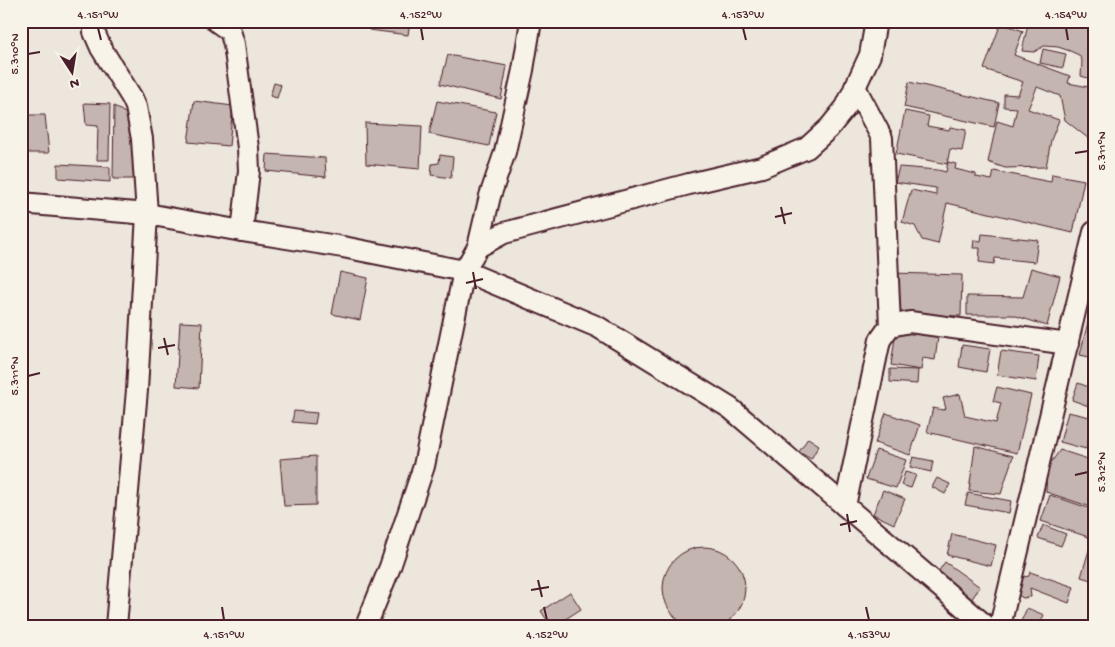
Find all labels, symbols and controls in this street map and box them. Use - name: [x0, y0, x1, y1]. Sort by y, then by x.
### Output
- text: 4.151°W: [77, 9, 119, 23]
- text: 4.152°W: [400, 9, 442, 23]
- text: 4.153°W: [722, 9, 764, 23]
- text: 4.154°W: [1045, 9, 1087, 23]
- text: 5.310°N: [9, 33, 23, 75]
- north arrow: [48, 48, 98, 98]
- text: N: [68, 73, 80, 92]
- text: 5.311°N: [1096, 131, 1110, 171]
- text: 5.311°N: [9, 356, 23, 396]
- text: 5.312°N: [1096, 452, 1110, 492]
- text: 4.151°W: [203, 629, 245, 643]
- text: 4.152°W: [526, 629, 568, 643]
- text: 4.153°W: [848, 629, 890, 643]

